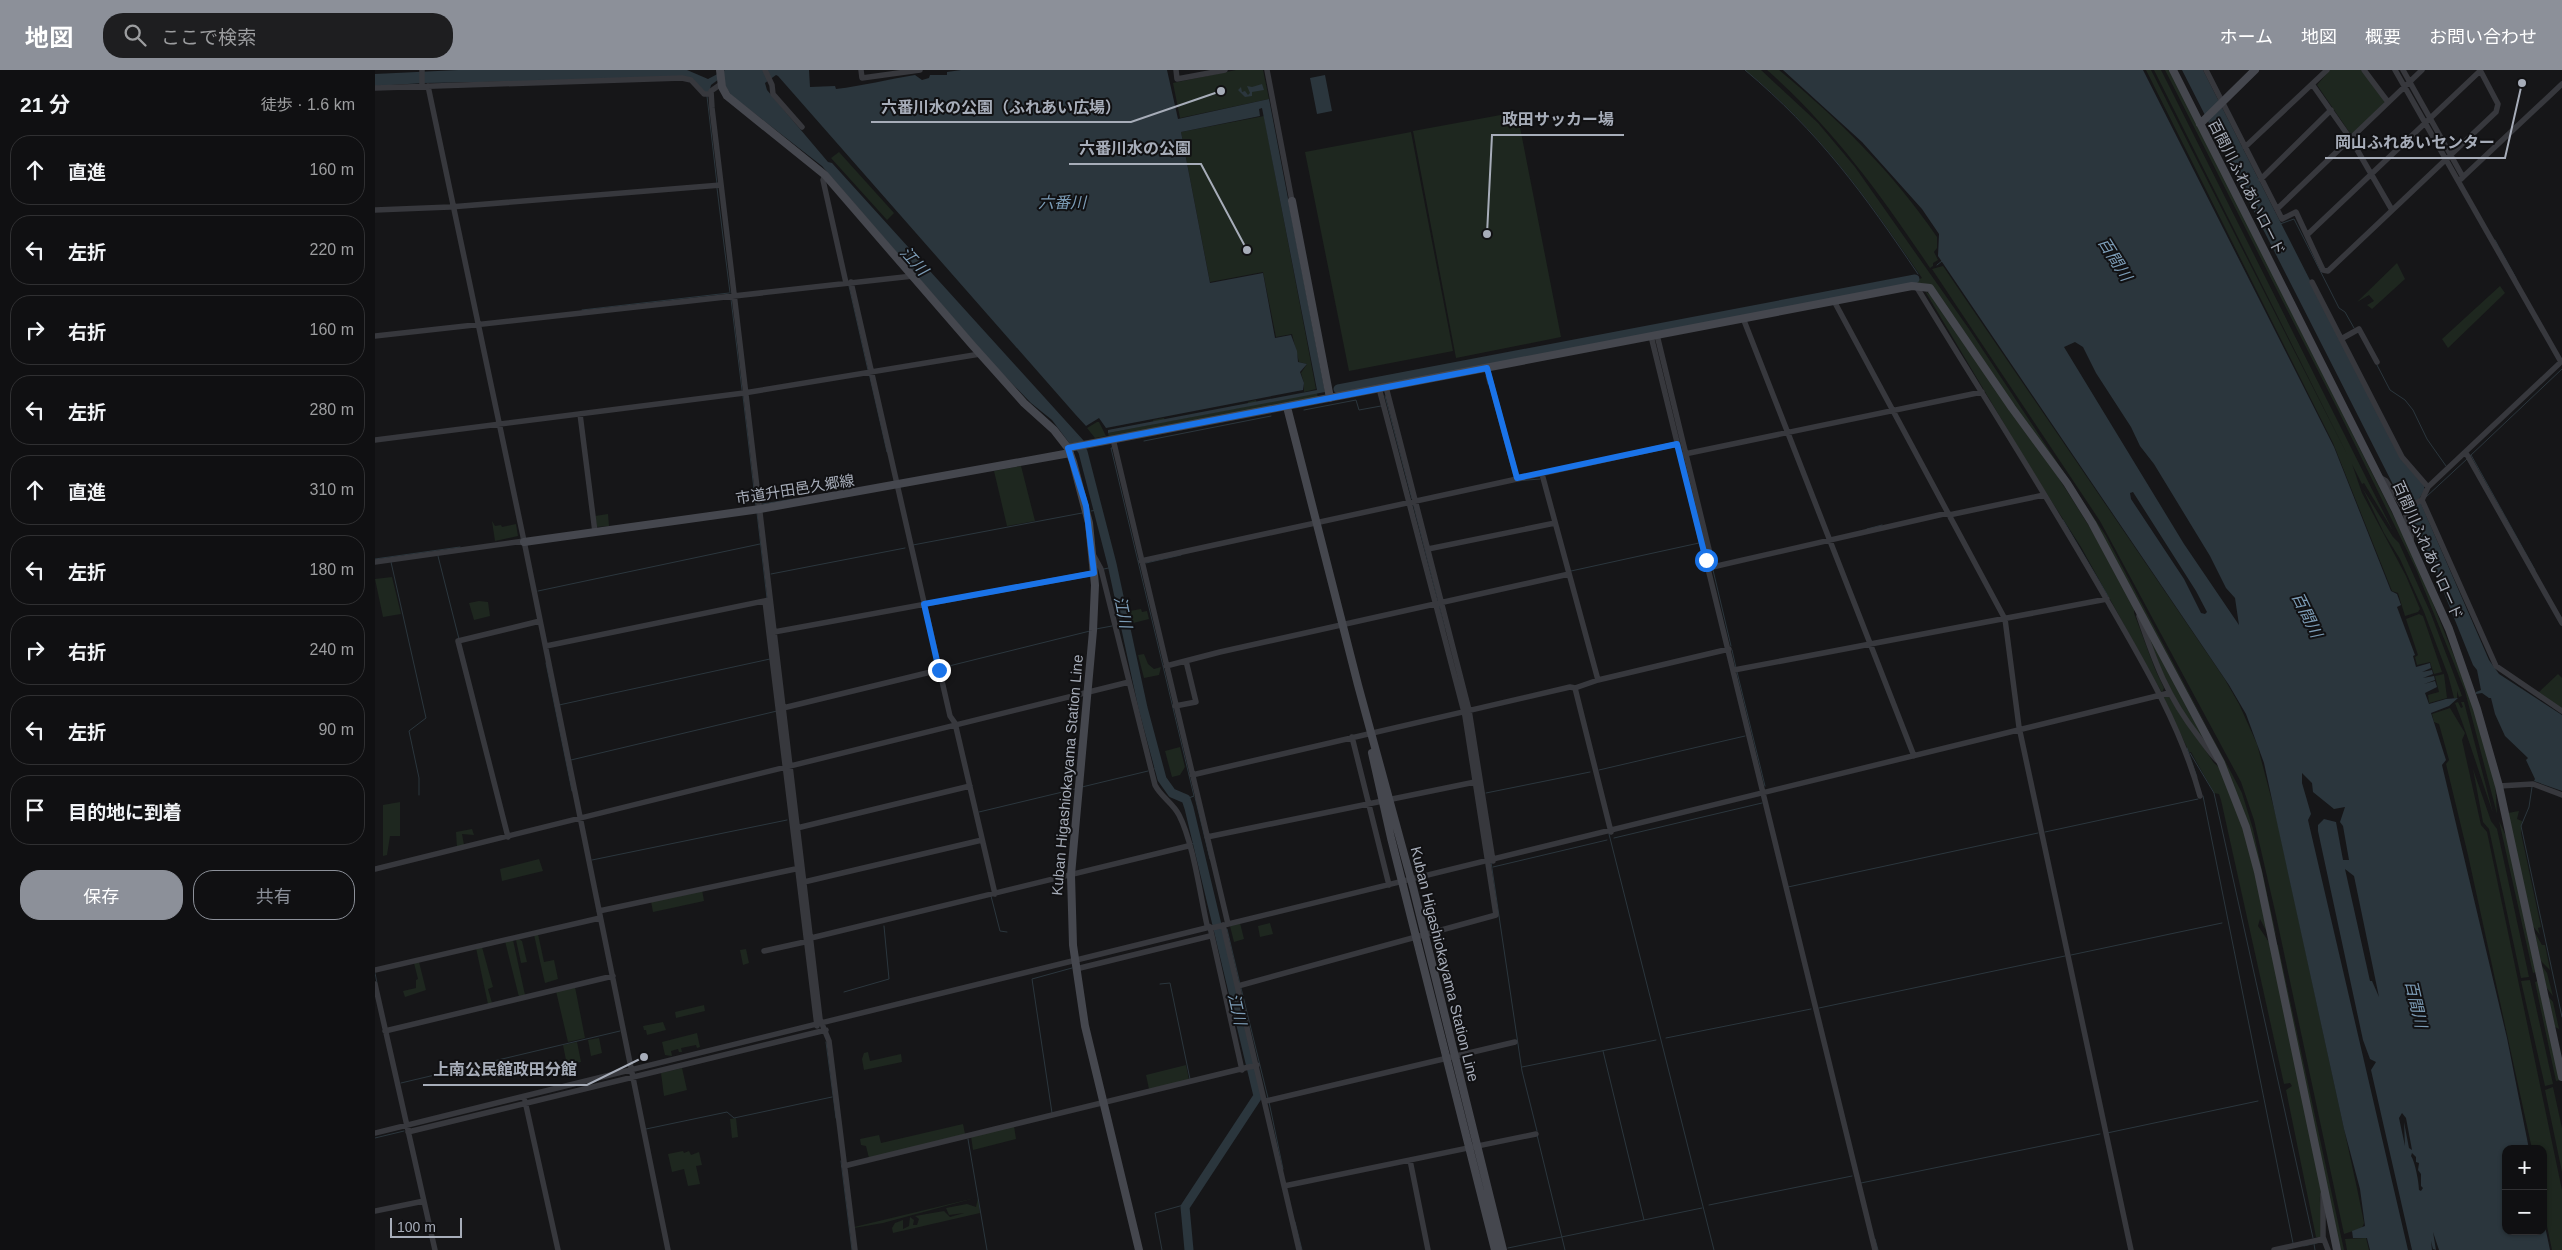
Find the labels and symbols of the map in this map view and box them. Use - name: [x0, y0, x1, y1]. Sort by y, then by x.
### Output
- callout: 六番川水の公園（ふれあい広場）: [871, 91, 1131, 122]
- text: 六番川水の公園（ふれあい広場）: [881, 99, 1121, 116]
- callout: 政田サッカー場: [1492, 104, 1624, 135]
- text: 政田サッカー場: [1502, 111, 1614, 128]
- street label: 百間川ふれあいロード: [2205, 116, 2289, 258]
- callout: 岡山ふれあいセンター: [2325, 127, 2505, 158]
- callout: 六番川水の公園: [1069, 133, 1201, 164]
- text: 岡山ふれあいセンター: [2335, 134, 2495, 151]
- text: 六番川水の公園: [1079, 140, 1191, 157]
- water label: 六番川: [1038, 194, 1088, 211]
- water label: 百間川: [2095, 234, 2136, 286]
- water label: 江川: [897, 243, 932, 280]
- street label: 市道升田邑久郷線: [734, 471, 856, 507]
- street label: 百間川ふれあいロード: [2390, 478, 2466, 622]
- route start: [1695, 549, 1718, 572]
- water label: 百間川: [2289, 590, 2326, 642]
- water label: 江川: [1111, 595, 1135, 631]
- street label: Kuban Higashiokayama Station Line: [1048, 654, 1086, 896]
- route end: [928, 659, 951, 682]
- street label: Kuban Higashiokayama Station Line: [1408, 845, 1482, 1083]
- water label: 百間川: [2402, 979, 2430, 1031]
- water label: 江川: [1225, 991, 1249, 1028]
- callout: 上南公民館政田分館: [423, 1054, 587, 1085]
- text: 上南公民館政田分館: [433, 1061, 577, 1078]
- scale bar: [390, 1215, 463, 1238]

